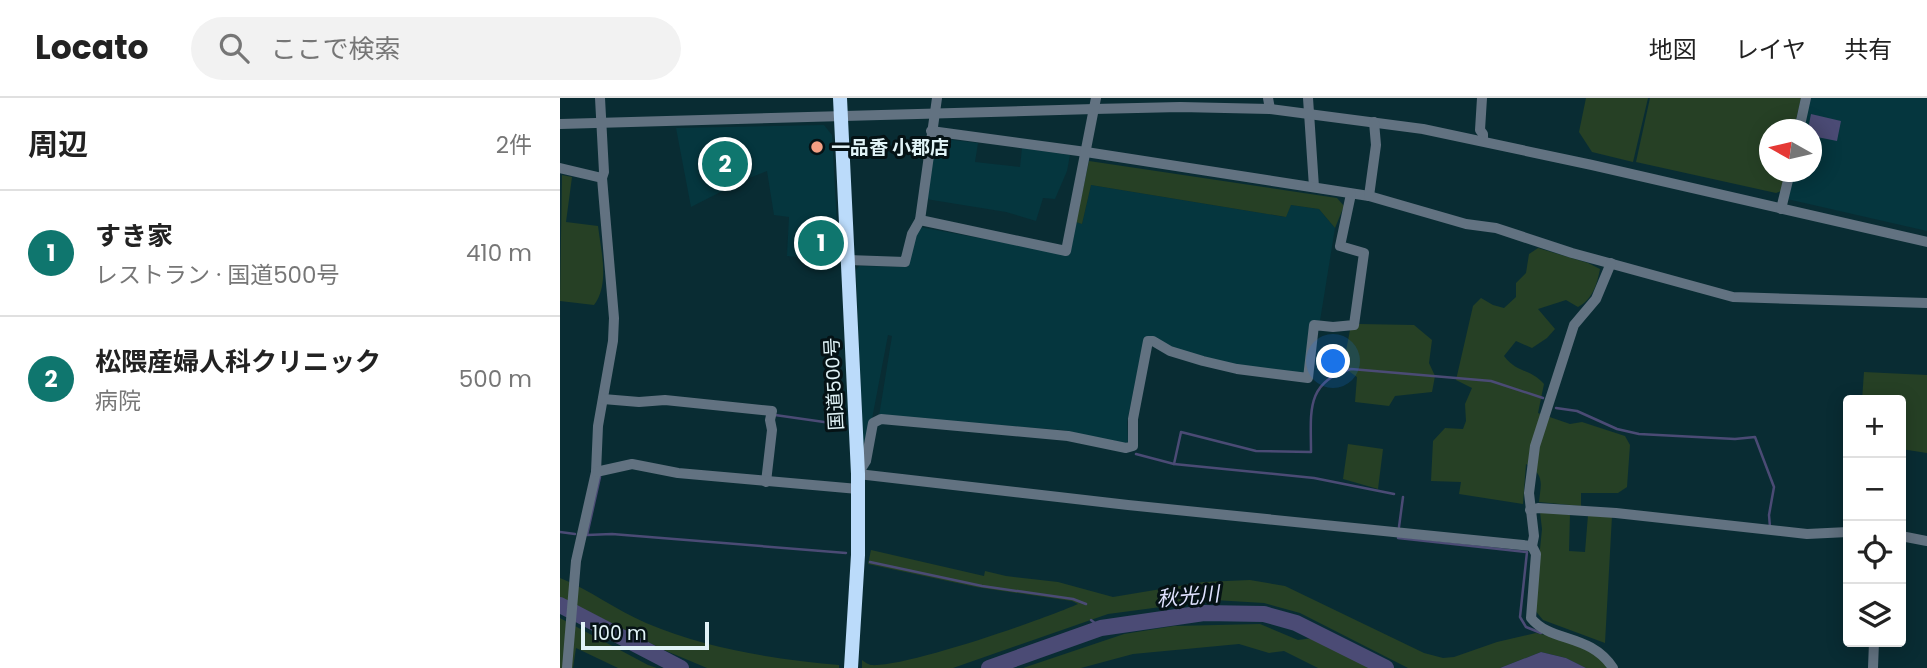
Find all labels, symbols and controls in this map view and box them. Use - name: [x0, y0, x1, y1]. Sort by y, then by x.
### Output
- search box: [191, 17, 681, 80]
- text: Locato: [35, 24, 149, 71]
- icon: search: [215, 29, 253, 67]
- text: ここで検索: [271, 31, 401, 67]
- text: 地図: [1649, 33, 1697, 66]
- text: レイヤ: [1735, 33, 1806, 66]
- text: 共有: [1844, 33, 1892, 66]
- north arrow: [1759, 119, 1822, 182]
- text: 周辺: [28, 123, 88, 166]
- text: 2件: [496, 129, 532, 161]
- place label: 一品香 小郡店: [831, 134, 949, 161]
- pin: 2: [702, 138, 748, 190]
- marker: 一品香 小郡店: [809, 139, 825, 155]
- pin: 1: [798, 217, 844, 269]
- text: すき家: [95, 218, 173, 254]
- text: 1: [47, 237, 55, 269]
- text: 410 m: [466, 237, 532, 269]
- text: レストラン · 国道500号: [95, 259, 340, 291]
- street label: 国道500号: [818, 337, 850, 431]
- text: 松隈産婦人科クリニック: [95, 344, 381, 380]
- your location: [1316, 344, 1350, 378]
- text: 2: [44, 363, 58, 395]
- text: 500 m: [459, 363, 532, 395]
- text: 病院: [95, 385, 141, 417]
- map controls: [1843, 395, 1906, 647]
- button: +: [1843, 395, 1906, 458]
- button: −: [1843, 458, 1906, 521]
- button: locate: [1843, 521, 1906, 584]
- water label: 秋光川: [1155, 579, 1223, 613]
- button: layers: [1843, 584, 1906, 647]
- scale bar: [581, 619, 709, 651]
- text: 100 m: [592, 620, 647, 647]

